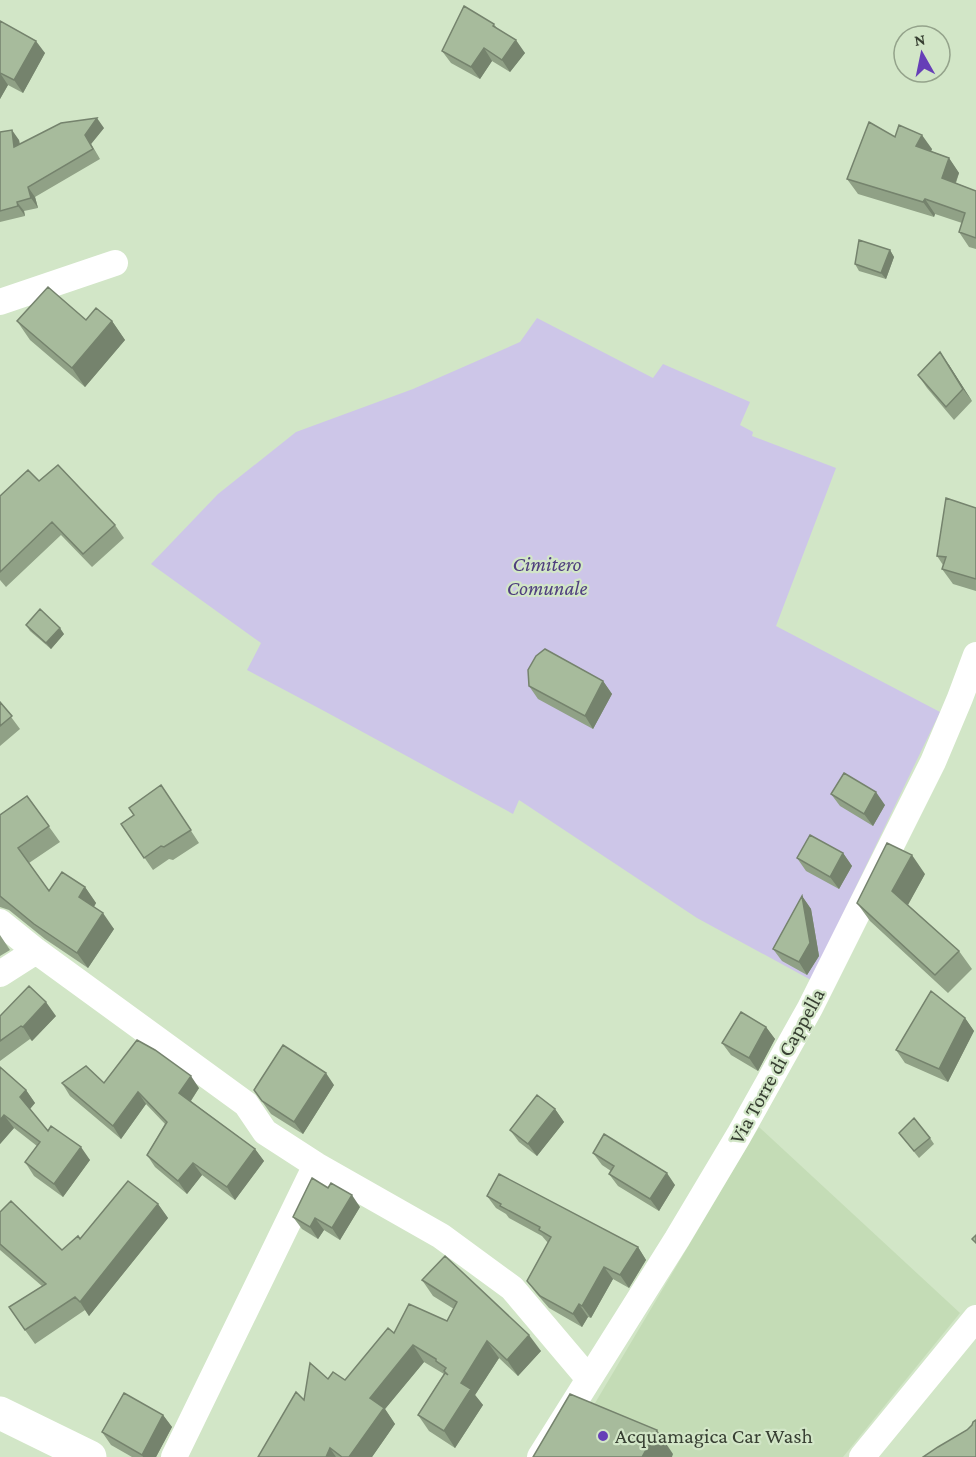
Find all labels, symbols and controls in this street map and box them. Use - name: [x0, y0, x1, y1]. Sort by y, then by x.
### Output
- north arrow: [892, 24, 952, 84]
- text: N: [913, 30, 927, 49]
- park label: Cimitero Comunale: [507, 552, 587, 600]
- street label: Via Torre di Cappella: [724, 984, 830, 1148]
- place label: Acquamagica Car Wash: [615, 1424, 813, 1448]
- marker: Acquamagica Car Wash: [596, 1429, 610, 1443]

